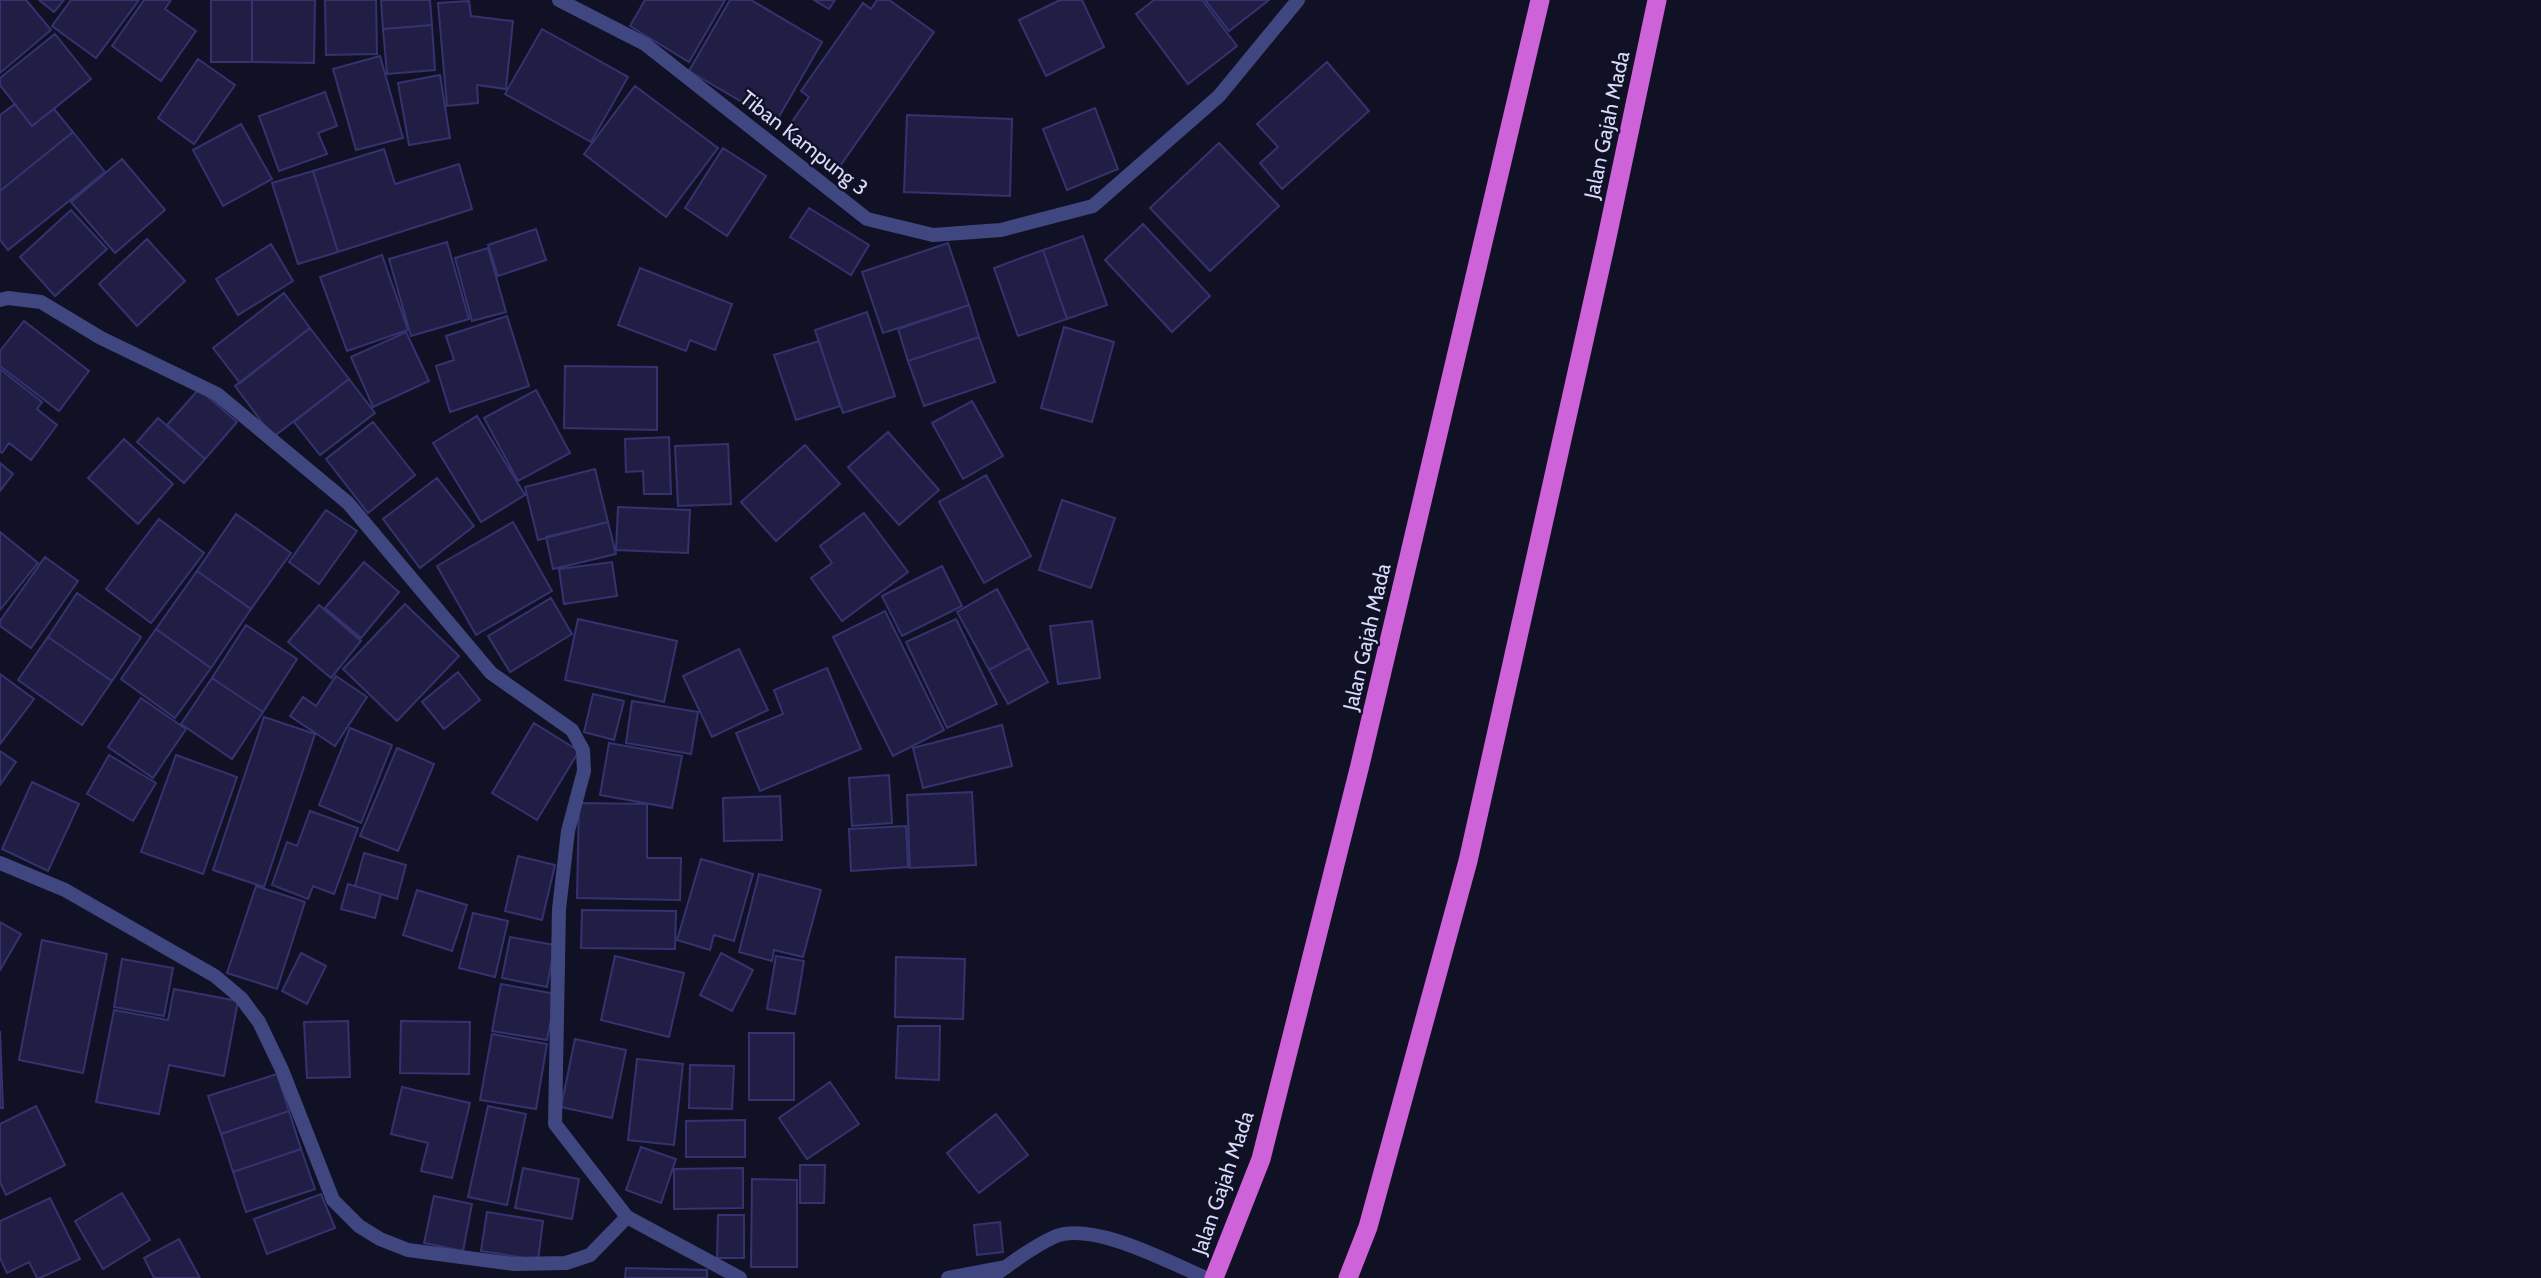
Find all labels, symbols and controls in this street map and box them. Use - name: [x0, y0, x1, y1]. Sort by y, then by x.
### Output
- street label: Jalan Gajah Mada: [1578, 49, 1635, 202]
- street label: Tiban Kampung 3: [736, 85, 873, 200]
- street label: Jalan Gajah Mada: [1337, 561, 1397, 714]
- street label: Jalan Gajah Mada: [1186, 1108, 1260, 1259]

